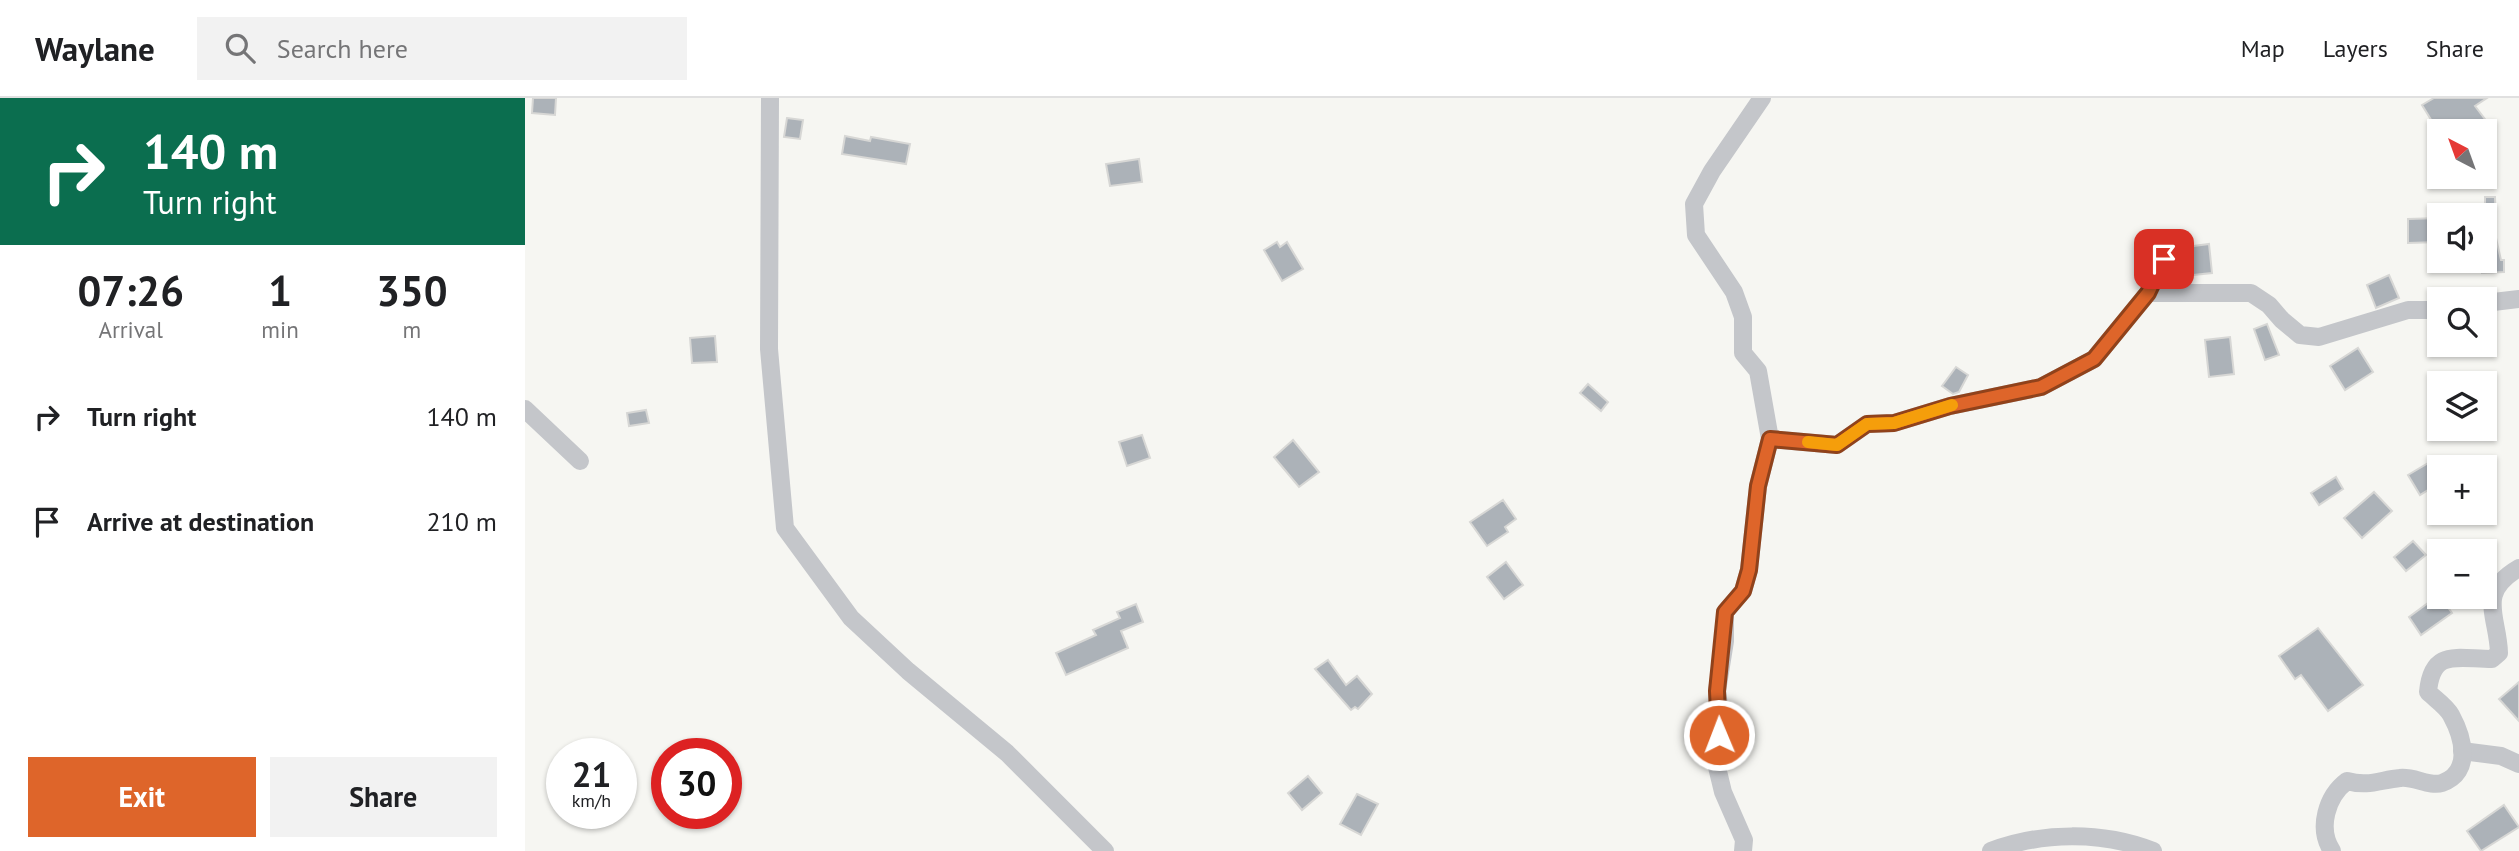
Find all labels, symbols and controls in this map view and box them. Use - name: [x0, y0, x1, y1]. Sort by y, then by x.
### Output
- search box: [197, 17, 687, 80]
- text: Waylane: [35, 27, 155, 70]
- icon: search: [221, 29, 259, 67]
- text: Search here: [277, 32, 408, 65]
- text: Map: [2241, 33, 2285, 64]
- text: Layers: [2323, 33, 2388, 64]
- text: Share: [2426, 33, 2484, 64]
- text: 140 m: [143, 119, 278, 183]
- north arrow: [2427, 119, 2497, 189]
- map controls: [2427, 119, 2497, 609]
- icon: right: [28, 126, 119, 217]
- text: Turn right: [143, 181, 277, 223]
- button: sound: [2427, 203, 2497, 273]
- pin: [2134, 229, 2194, 289]
- icon: arrive: [2145, 240, 2183, 278]
- text: 07:26: [77, 263, 184, 318]
- text: 1: [268, 263, 292, 318]
- text: 350: [376, 263, 448, 318]
- button: search: [2427, 287, 2497, 357]
- text: Arrival: [98, 315, 163, 344]
- text: min: [261, 315, 299, 344]
- text: m: [403, 315, 421, 344]
- button: layers: [2427, 371, 2497, 441]
- icon: right: [28, 398, 66, 436]
- text: Turn right: [87, 400, 196, 433]
- text: 140 m: [426, 400, 497, 433]
- button: +: [2427, 455, 2497, 525]
- icon: arrive: [28, 503, 66, 541]
- text: Arrive at destination: [87, 505, 314, 538]
- text: 210 m: [426, 505, 497, 538]
- button: −: [2427, 539, 2497, 609]
- position arrow: [1682, 698, 1756, 772]
- speed limit sign: 30: [651, 738, 742, 829]
- text: 21: [572, 751, 611, 797]
- button: Exit: [28, 757, 256, 837]
- button: Share: [270, 757, 497, 837]
- text: km/h: [572, 789, 611, 812]

